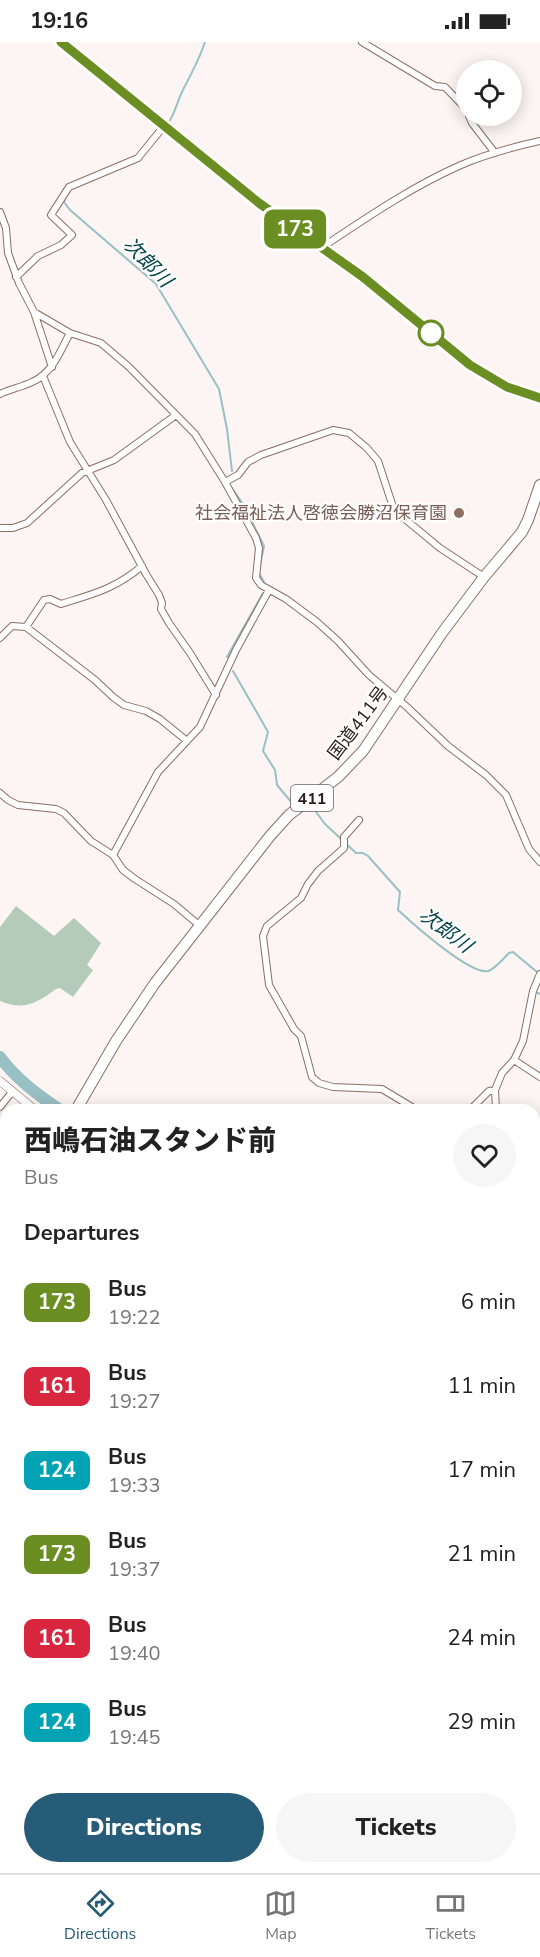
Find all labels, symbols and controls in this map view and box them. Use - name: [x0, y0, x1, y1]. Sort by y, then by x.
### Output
- text: 19:16: [30, 6, 88, 36]
- map controls: [456, 60, 522, 126]
- button: locate: [456, 60, 522, 126]
- line badge: 173: [260, 210, 330, 249]
- text: 173: [276, 215, 314, 243]
- water label: 次郎川: [117, 231, 180, 295]
- unlabelled marker: [418, 320, 444, 346]
- place label: 社会福祉法人啓徳会勝沼保育園: [195, 501, 447, 525]
- marker: 社会福祉法人啓徳会勝沼保育園: [452, 506, 466, 520]
- street label: 国道411号: [322, 681, 394, 765]
- road number: 411: [291, 785, 333, 811]
- water label: 次郎川: [414, 902, 479, 960]
- text: 西嶋石油スタンド前: [24, 1122, 276, 1160]
- button: heart: [453, 1124, 516, 1187]
- text: Bus: [24, 1164, 58, 1191]
- text: Departures: [24, 1218, 139, 1248]
- text: Bus: [108, 1274, 147, 1304]
- text: 6 min: [461, 1287, 516, 1317]
- text: 173: [38, 1288, 76, 1316]
- text: 19:22: [108, 1304, 161, 1331]
- text: Bus: [108, 1358, 147, 1388]
- text: 11 min: [448, 1371, 516, 1401]
- text: 161: [38, 1372, 76, 1400]
- text: 19:27: [108, 1388, 161, 1415]
- text: Bus: [108, 1442, 147, 1472]
- text: 17 min: [448, 1455, 516, 1485]
- text: 124: [38, 1456, 76, 1484]
- text: 19:33: [108, 1472, 161, 1499]
- text: Bus: [108, 1526, 147, 1556]
- text: 21 min: [448, 1539, 516, 1569]
- text: 173: [38, 1540, 76, 1568]
- text: 19:37: [108, 1556, 161, 1583]
- text: Bus: [108, 1610, 147, 1640]
- text: 24 min: [448, 1623, 516, 1653]
- text: 161: [38, 1624, 76, 1652]
- text: 19:40: [108, 1640, 161, 1667]
- text: Bus: [108, 1694, 147, 1724]
- text: 29 min: [448, 1707, 516, 1737]
- text: 124: [38, 1708, 76, 1736]
- text: 19:45: [108, 1724, 161, 1751]
- button: Directions: [24, 1793, 264, 1862]
- button: Tickets: [276, 1793, 516, 1862]
- tab: Directions: [64, 1887, 136, 1945]
- tab: Map: [264, 1887, 297, 1945]
- tab: Tickets: [426, 1887, 476, 1945]

